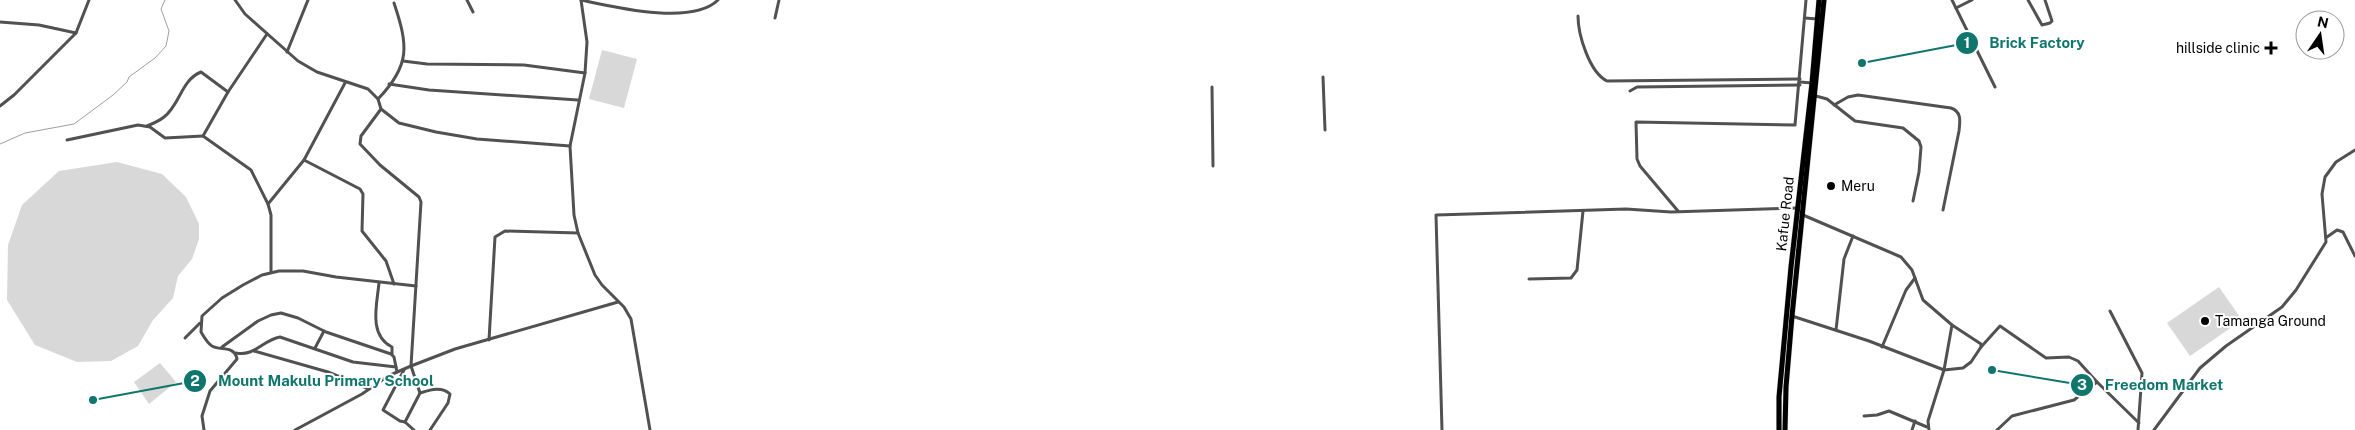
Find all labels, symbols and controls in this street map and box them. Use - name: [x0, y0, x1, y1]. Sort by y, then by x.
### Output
- north arrow: [2295, 10, 2345, 60]
- text: N: [2316, 13, 2330, 31]
- callout: Brick Factory: [1954, 28, 2095, 58]
- text: 1: [1964, 34, 1970, 51]
- text: Brick Factory: [1989, 34, 2085, 51]
- place label: hillside clinic: [2176, 40, 2260, 56]
- marker: hillside clinic: [2264, 41, 2278, 55]
- street label: Kafue Road: [1773, 176, 1797, 252]
- place label: Meru: [1841, 178, 1875, 194]
- marker: Meru: [1825, 180, 1837, 192]
- place label: Tamanga Ground: [2215, 313, 2326, 329]
- marker: Tamanga Ground: [2199, 315, 2211, 327]
- callout: Mount Makulu Primary School: [183, 366, 444, 396]
- callout: Freedom Market: [2070, 370, 2233, 400]
- text: 2: [190, 372, 200, 389]
- text: Mount Makulu Primary School: [218, 372, 434, 389]
- text: 3: [2077, 376, 2087, 393]
- text: Freedom Market: [2105, 376, 2223, 393]

